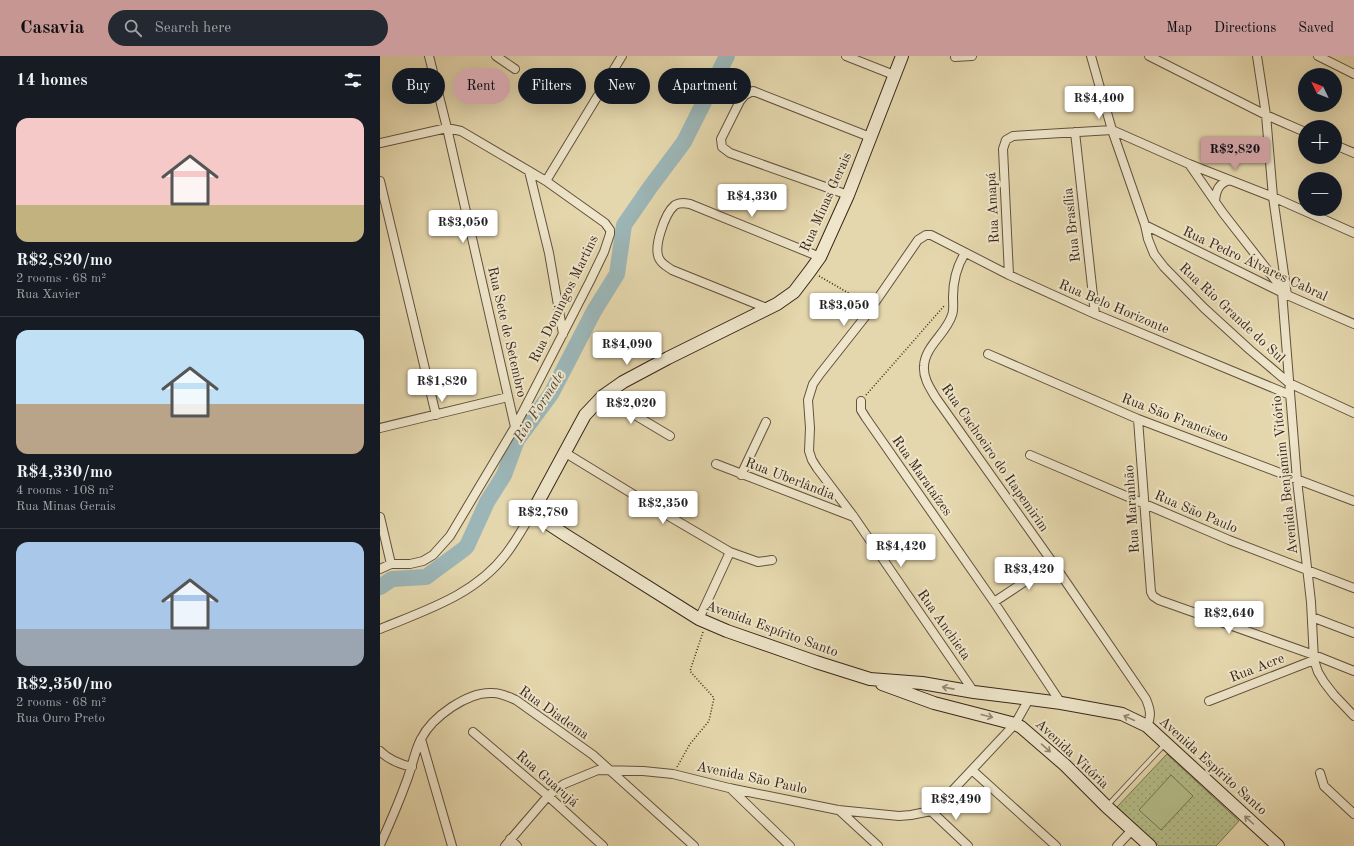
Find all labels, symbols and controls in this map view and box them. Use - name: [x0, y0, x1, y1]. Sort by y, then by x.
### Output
- search box: [108, 10, 388, 46]
- icon: search: [122, 17, 144, 39]
- text: Casavia: [20, 19, 84, 38]
- text: Search here: [154, 21, 231, 36]
- text: Map: [1166, 21, 1192, 35]
- text: Directions: [1214, 21, 1276, 35]
- text: Saved: [1298, 21, 1334, 35]
- chip: Buy: [392, 68, 445, 104]
- chip: Rent: [453, 68, 510, 104]
- chip: Filters: [518, 68, 586, 104]
- chip: New: [594, 68, 650, 104]
- chip: Apartment: [658, 68, 751, 104]
- north arrow: [1298, 68, 1342, 112]
- map controls: [1298, 68, 1342, 216]
- icon: filters: [342, 69, 364, 91]
- text: 14 homes: [16, 72, 88, 89]
- pin: R$4,400: [1062, 86, 1136, 120]
- text: R$4,400: [1074, 92, 1124, 105]
- button: +: [1298, 120, 1342, 164]
- pin: R$2,820: [1198, 137, 1272, 171]
- text: R$2,820: [1210, 143, 1260, 156]
- icon: home: [154, 144, 226, 216]
- street label: Rua Minas Gerais: [798, 150, 854, 254]
- street label: Rua Amapá: [984, 172, 1002, 244]
- button: −: [1298, 172, 1342, 216]
- pin: R$4,330: [715, 184, 789, 218]
- street label: Rua Brasília: [1061, 187, 1083, 263]
- text: R$4,330: [727, 190, 777, 203]
- pin: R$3,050: [426, 210, 500, 244]
- text: R$3,050: [438, 216, 488, 229]
- street label: Rua Pedro Álvares Cabral: [1180, 222, 1331, 304]
- street label: Rua Domingos Martins: [527, 233, 601, 365]
- text: R$2,820/mo: [16, 252, 112, 269]
- street label: Rua Rio Grande do Sul: [1176, 260, 1288, 366]
- street label: Rua Sete de Setembro: [485, 265, 529, 399]
- text: 2 rooms · 68 m²: [16, 272, 106, 285]
- street label: Rua Belo Horizonte: [1057, 277, 1171, 337]
- text: Rua Xavier: [16, 288, 80, 301]
- pin: R$3,050: [807, 293, 881, 327]
- text: R$3,050: [819, 299, 869, 312]
- pin: R$4,090: [590, 332, 664, 366]
- text: R$4,090: [602, 338, 652, 351]
- icon: home: [154, 356, 226, 428]
- pin: R$1,820: [405, 369, 479, 403]
- water label: Rio Formate: [511, 369, 569, 446]
- text: R$1,820: [417, 375, 467, 388]
- street label: Rua Cachoeiro do Itapemirim: [939, 382, 1051, 534]
- pin: R$2,020: [594, 391, 668, 425]
- street label: Rua São Francisco: [1120, 391, 1231, 445]
- street label: Avenida Benjamim Vitório: [1270, 395, 1300, 555]
- text: R$2,020: [606, 397, 656, 410]
- street label: Rua Marataízes: [889, 434, 955, 518]
- street label: Rua Uberlândia: [743, 455, 837, 503]
- text: R$4,330/mo: [16, 464, 112, 481]
- street label: Rua Maranhão: [1122, 464, 1142, 554]
- text: 4 rooms · 108 m²: [16, 484, 114, 497]
- street label: Rua São Paulo: [1152, 488, 1240, 536]
- pin: R$2,350: [626, 491, 700, 525]
- text: R$2,350: [638, 497, 688, 510]
- text: Rua Minas Gerais: [16, 500, 116, 513]
- pin: R$2,780: [506, 500, 580, 534]
- text: R$2,780: [518, 506, 568, 519]
- pin: R$4,420: [864, 534, 938, 568]
- text: R$4,420: [876, 540, 926, 553]
- pin: R$3,420: [992, 557, 1066, 591]
- text: R$3,420: [1004, 563, 1054, 576]
- icon: home: [154, 568, 226, 640]
- street label: Rua Anchieta: [915, 587, 973, 663]
- street label: Avenida Espírito Santo: [704, 599, 840, 659]
- pin: R$2,640: [1192, 601, 1266, 635]
- text: R$2,640: [1204, 607, 1254, 620]
- street label: Rua Acre: [1228, 651, 1286, 685]
- text: R$2,350/mo: [16, 676, 112, 693]
- one-way arrow: [942, 683, 955, 691]
- street label: Rua Diadema: [517, 684, 592, 742]
- text: 2 rooms · 68 m²: [16, 696, 106, 709]
- text: Rua Ouro Preto: [16, 712, 105, 725]
- one-way arrow: [980, 713, 993, 720]
- one-way arrow: [1124, 714, 1136, 721]
- street label: Avenida Espírito Santo: [1156, 714, 1270, 818]
- street label: Avenida Vitória: [1033, 717, 1111, 791]
- one-way arrow: [1040, 743, 1050, 752]
- street label: Rua Guarujá: [513, 748, 581, 810]
- street label: Avenida São Paulo: [695, 759, 809, 797]
- pin: R$2,490: [919, 787, 993, 821]
- text: R$2,490: [931, 793, 981, 806]
- one-way arrow: [1244, 815, 1254, 824]

